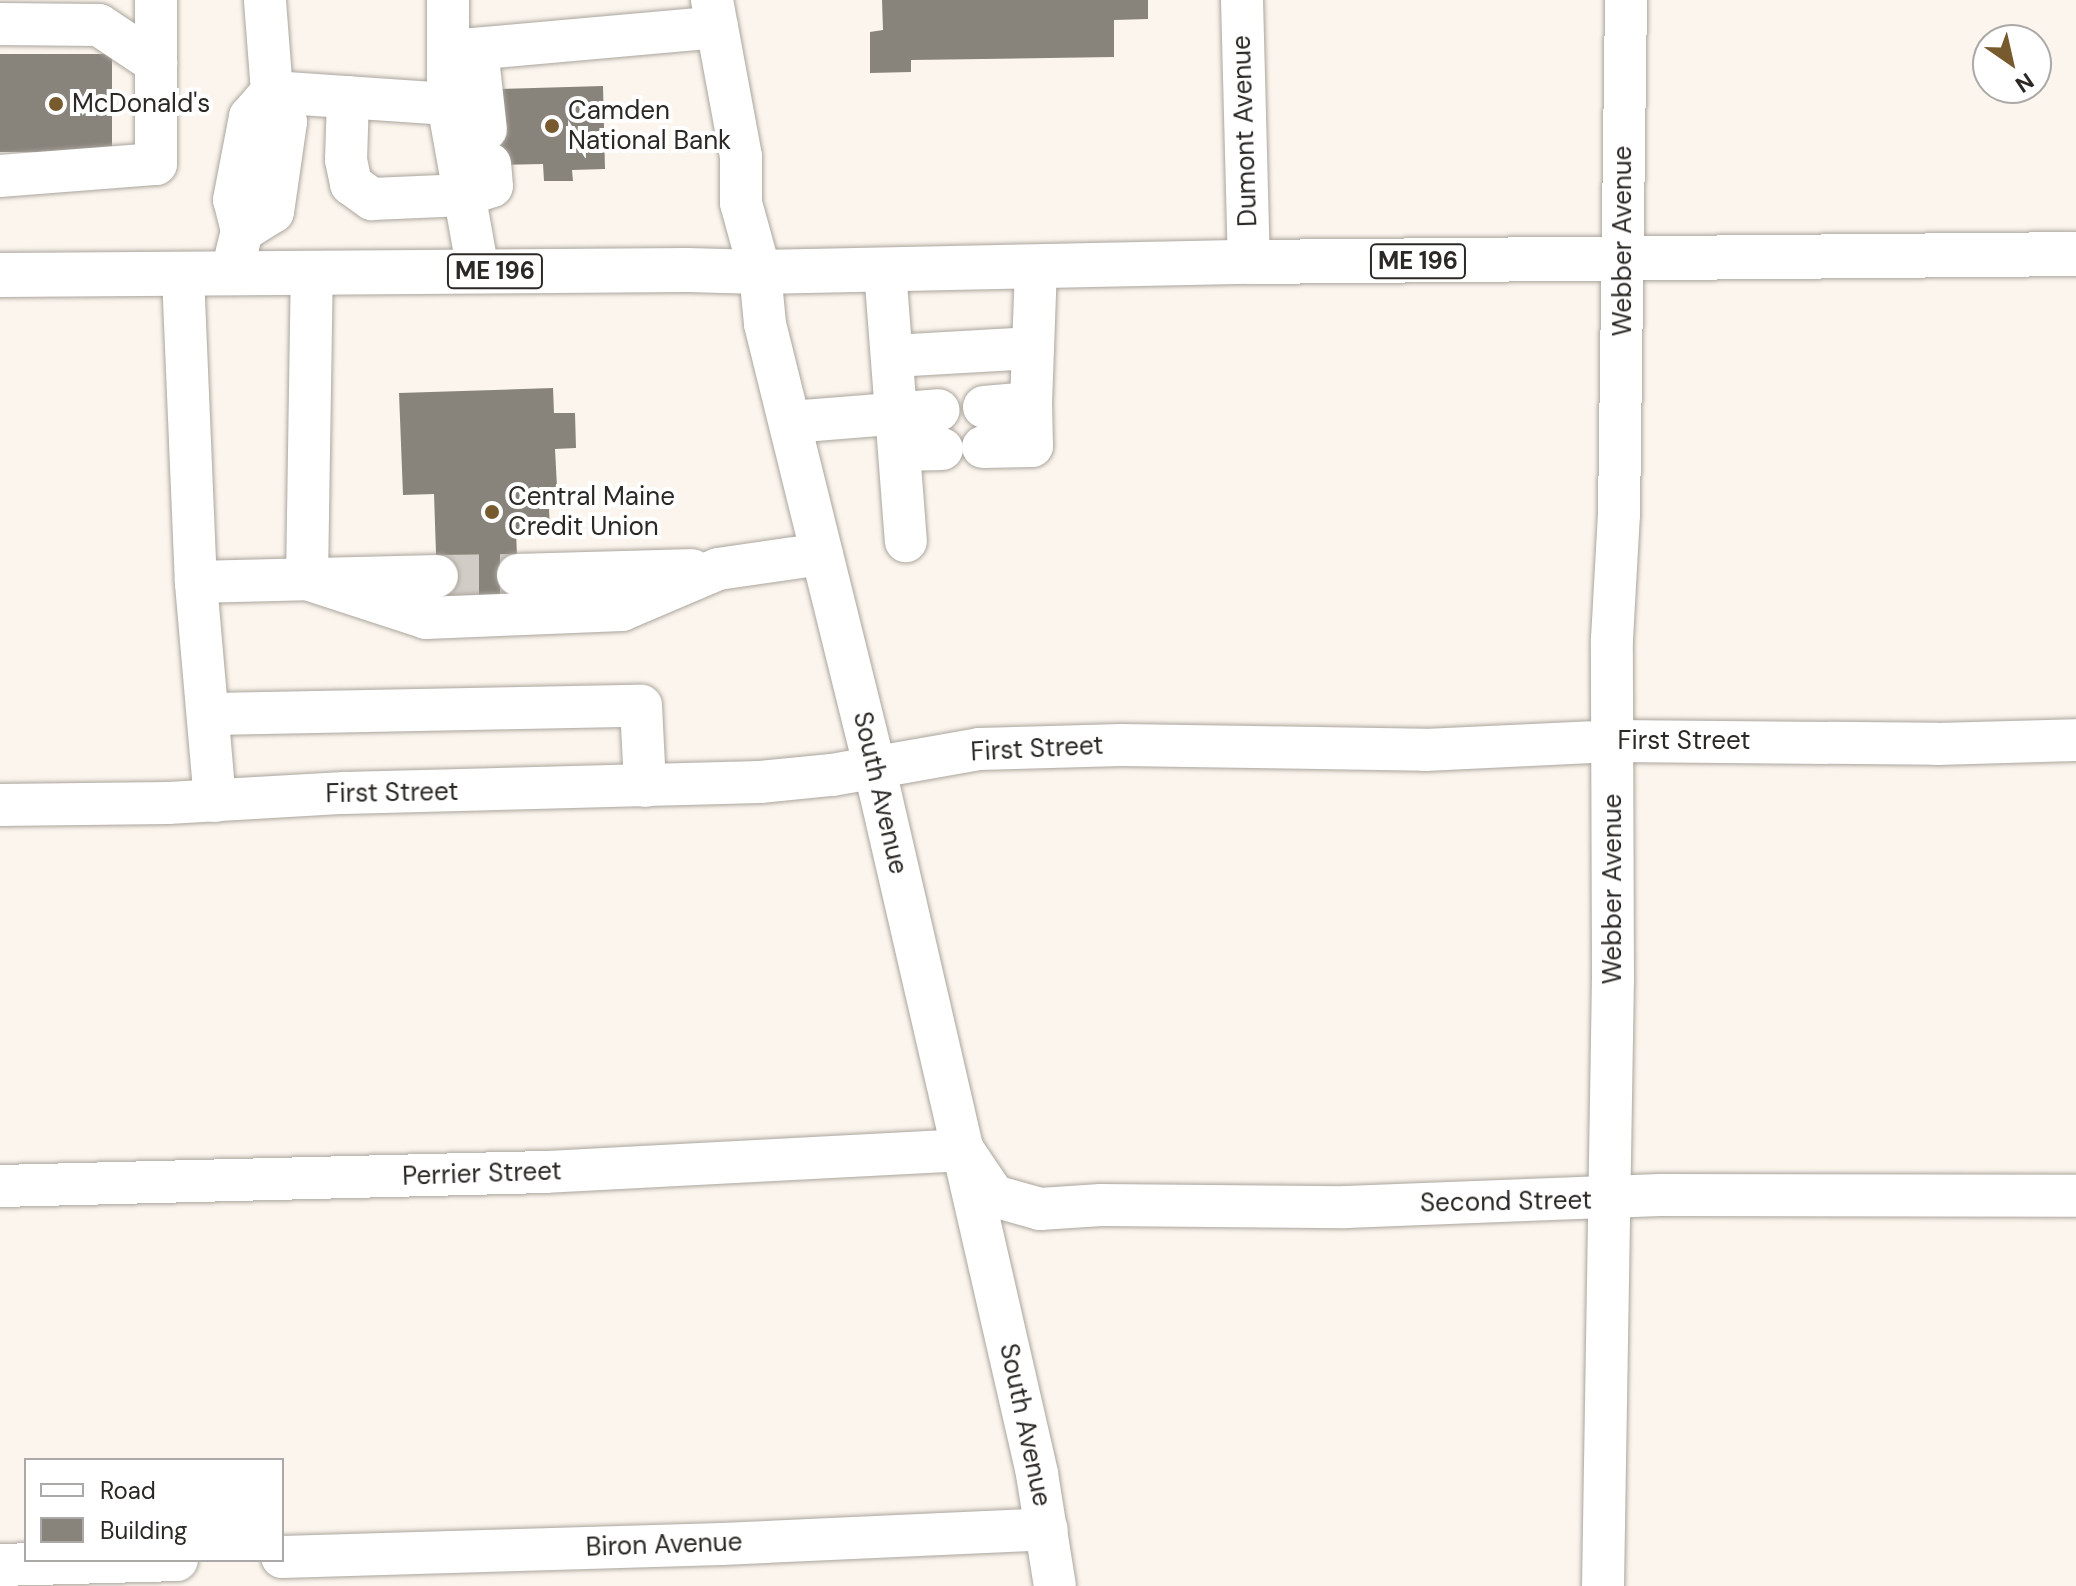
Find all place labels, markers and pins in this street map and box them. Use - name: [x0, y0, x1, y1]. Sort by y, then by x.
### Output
- place label: McDonald's: [72, 88, 210, 120]
- marker: McDonald's: [47, 95, 65, 113]
- place label: Camden National Bank: [568, 95, 731, 156]
- marker: Camden National Bank: [543, 117, 561, 135]
- place label: Central Maine Credit Union: [508, 481, 675, 542]
- marker: Central Maine Credit Union: [483, 503, 501, 521]

